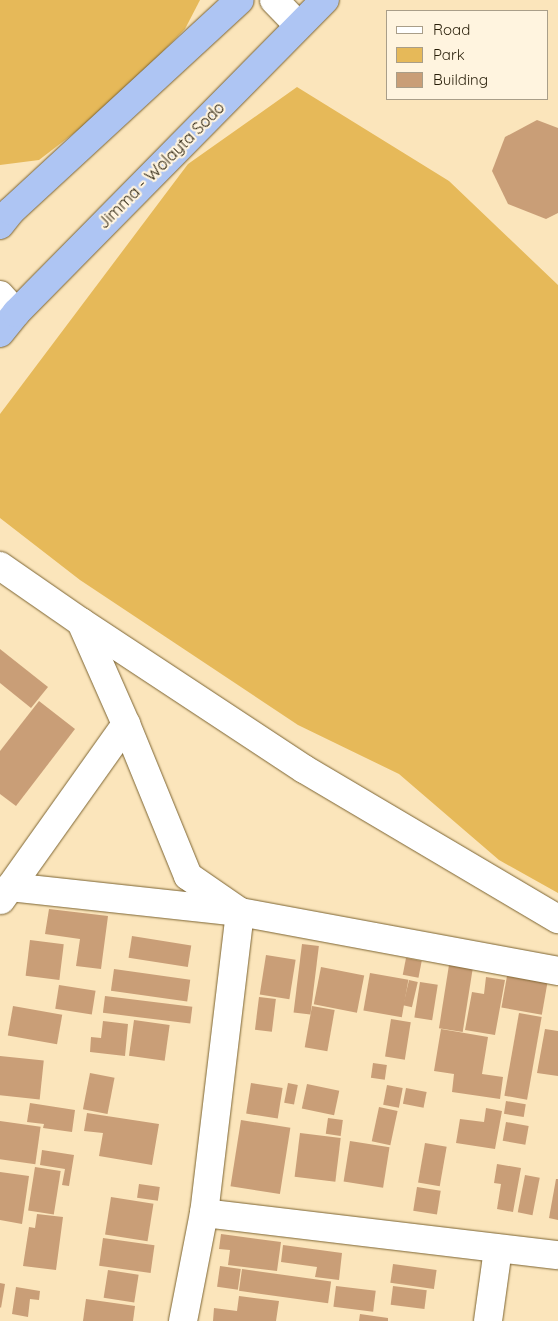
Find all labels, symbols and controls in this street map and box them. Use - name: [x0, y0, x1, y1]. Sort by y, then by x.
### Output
- legend: [386, 10, 548, 100]
- text: Road: [433, 20, 470, 39]
- text: Park: [433, 45, 465, 64]
- text: Building: [433, 70, 488, 89]
- street label: Jimma - Wolayta Sodo: [94, 98, 228, 232]

